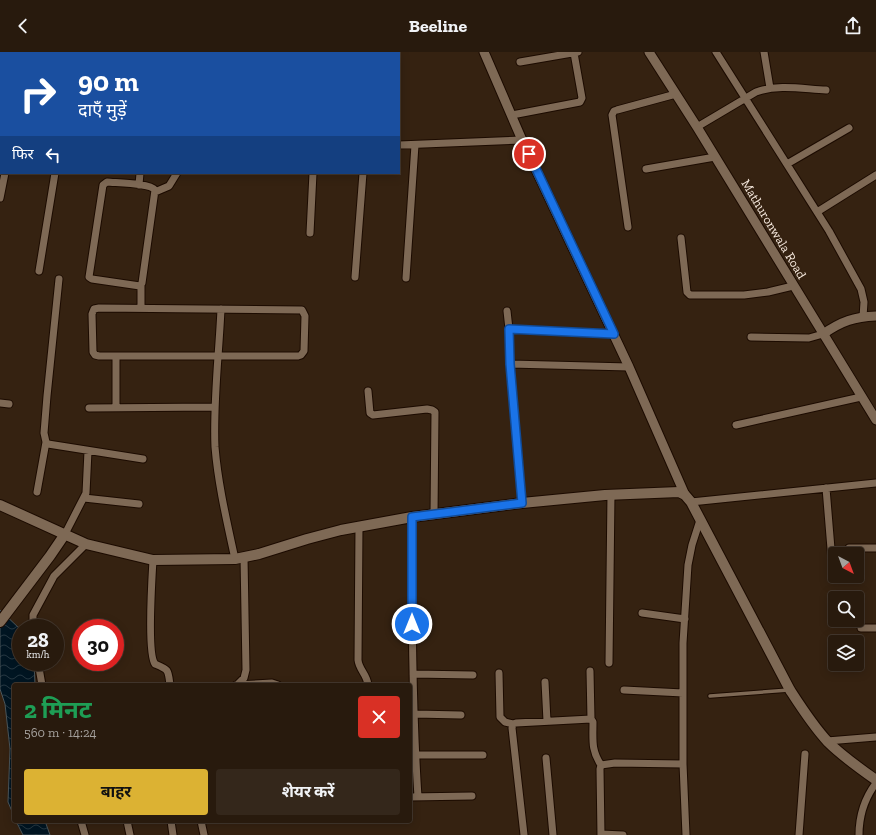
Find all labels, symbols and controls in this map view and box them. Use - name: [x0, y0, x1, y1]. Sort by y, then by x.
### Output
- icon: back: [12, 15, 34, 37]
- text: Beeline: [409, 15, 467, 37]
- icon: share: [842, 15, 864, 37]
- text: 90 m: [78, 65, 139, 98]
- icon: right: [12, 68, 64, 120]
- text: दाएँ मुड़ें: [78, 99, 127, 121]
- pin: [512, 137, 546, 171]
- icon: arrive: [518, 143, 540, 165]
- icon: left: [42, 144, 64, 166]
- text: फिर: [12, 145, 34, 163]
- street label: Mathuronwala Road: [738, 177, 810, 281]
- north arrow: [828, 547, 864, 583]
- map controls: [828, 547, 864, 671]
- button: search: [828, 591, 864, 627]
- position arrow: [391, 603, 433, 645]
- speed limit sign: 30: [72, 619, 124, 671]
- text: 28: [27, 628, 49, 652]
- button: layers: [828, 635, 864, 671]
- text: km/h: [27, 649, 49, 661]
- text: 2 मिनट: [24, 695, 92, 724]
- button: close: [358, 696, 400, 738]
- text: 560 m · 14:24: [24, 725, 97, 740]
- button: बाहर: [24, 769, 208, 815]
- button: शेयर करें: [216, 769, 400, 815]

